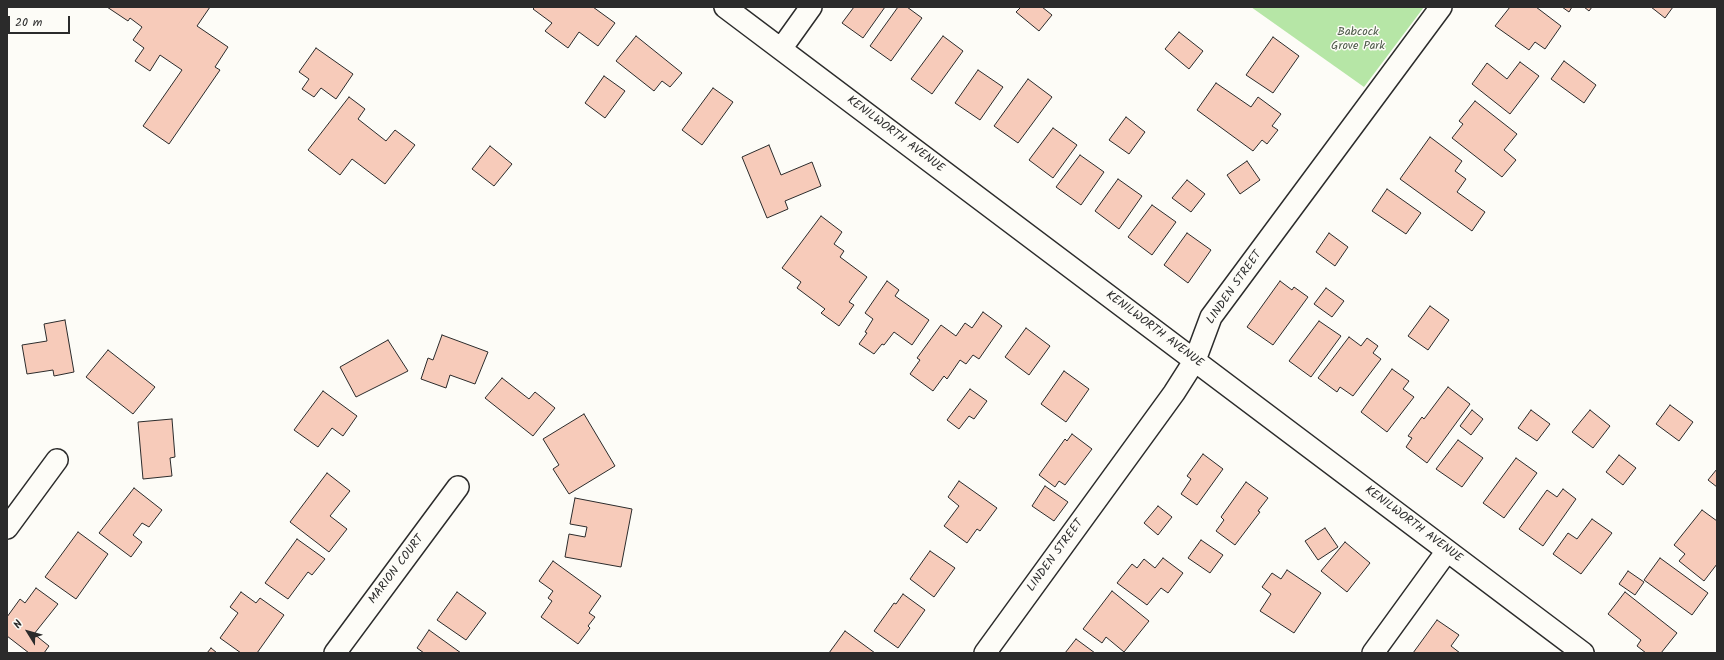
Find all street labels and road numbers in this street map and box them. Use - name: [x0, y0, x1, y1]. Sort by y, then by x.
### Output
- street label: KENILWORTH AVENUE: [843, 94, 947, 176]
- street label: LINDEN STREET: [1204, 249, 1266, 327]
- street label: KENILWORTH AVENUE: [1102, 289, 1206, 371]
- street label: KENILWORTH AVENUE: [1361, 484, 1465, 566]
- street label: LINDEN STREET: [1025, 517, 1087, 595]
- street label: MARION COURT: [366, 533, 428, 607]

